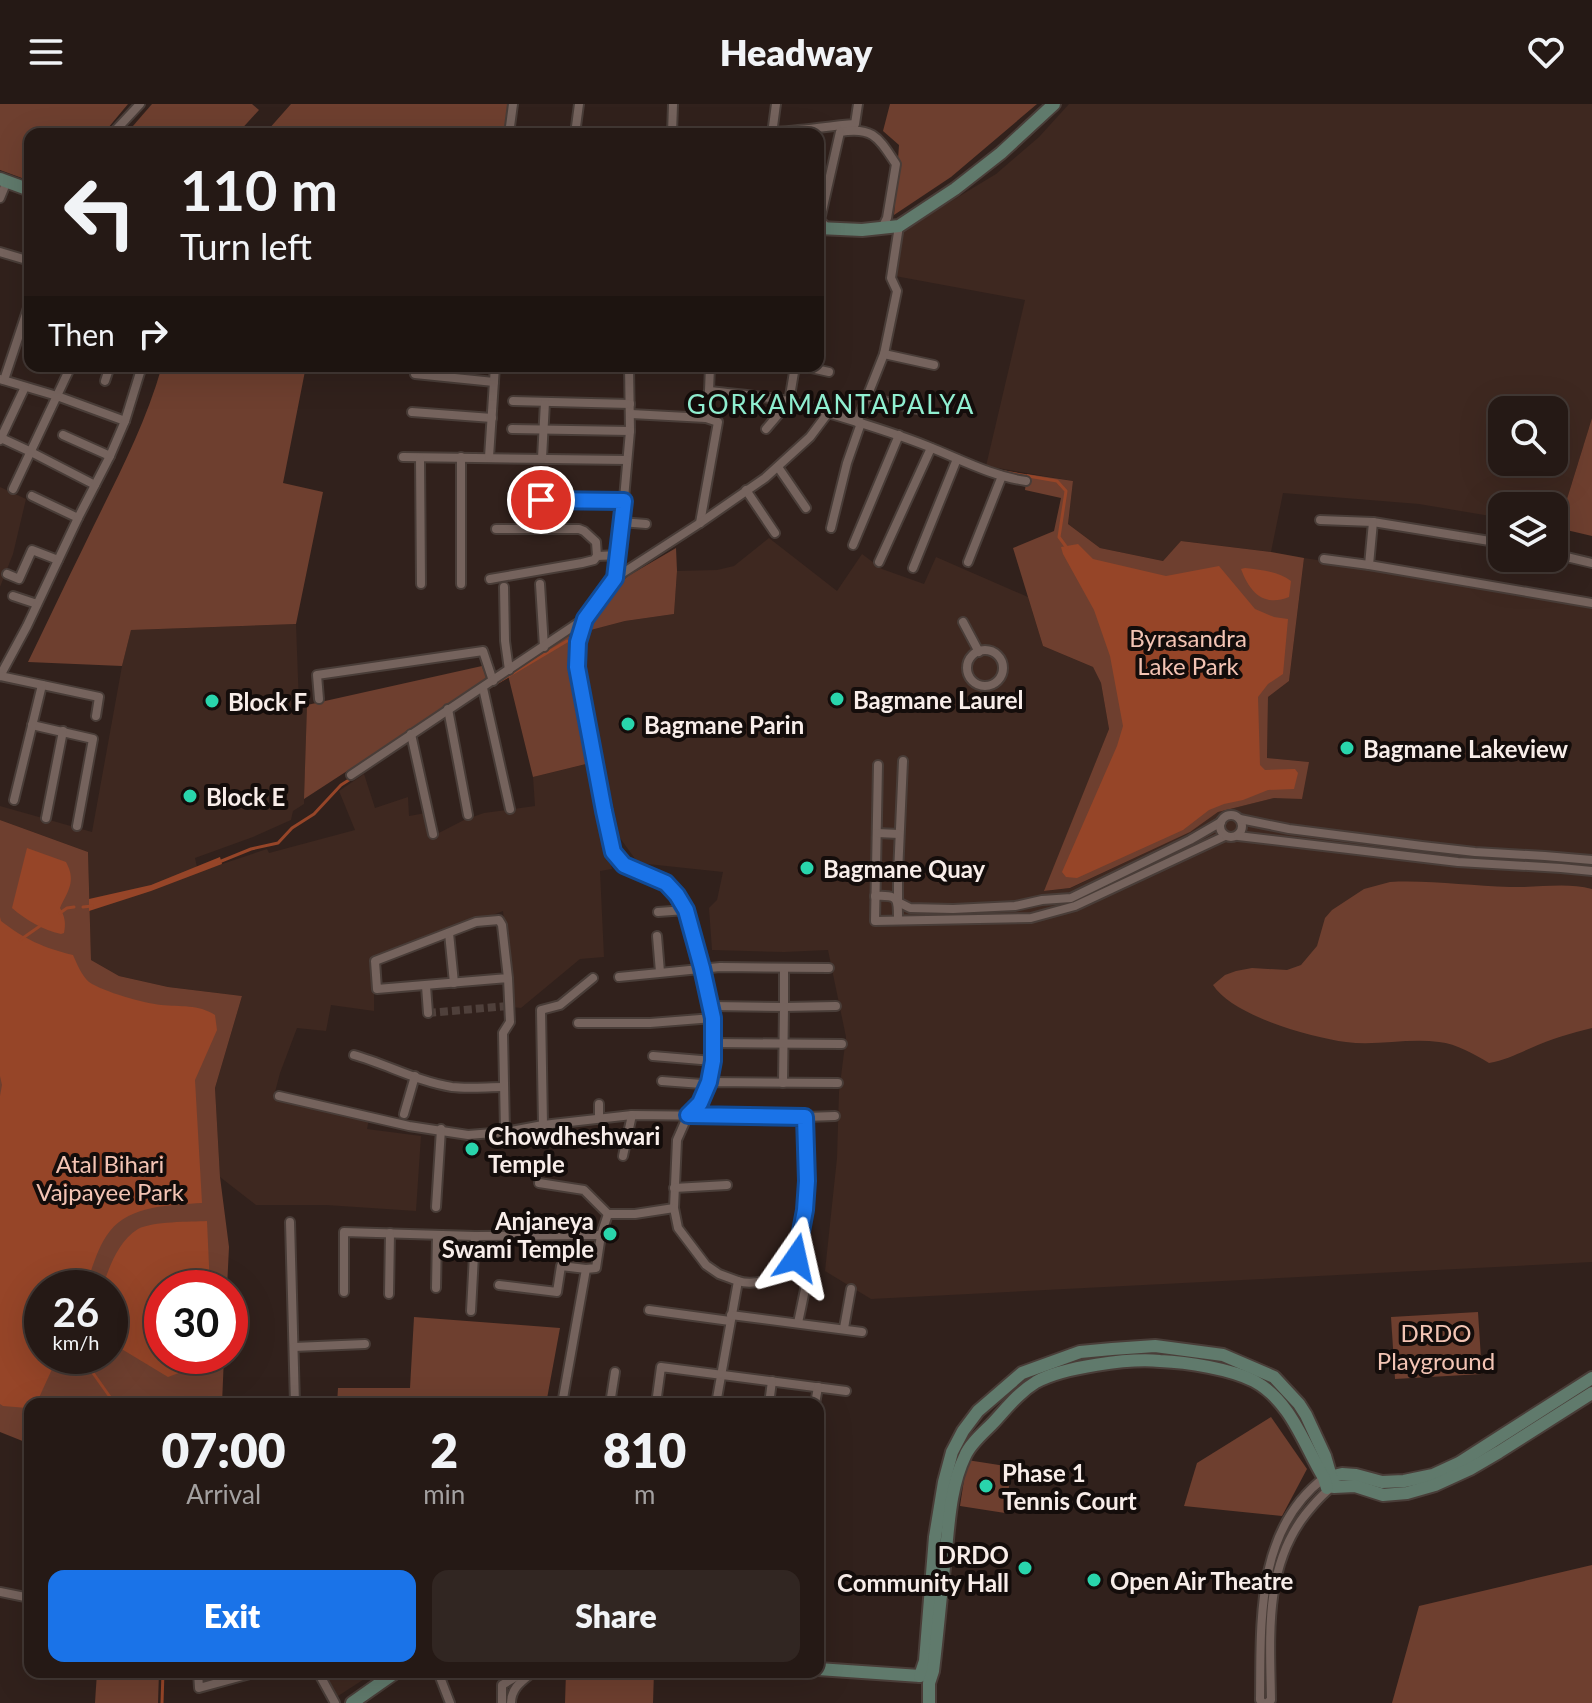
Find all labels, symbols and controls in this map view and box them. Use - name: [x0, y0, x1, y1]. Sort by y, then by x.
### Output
- icon: menu: [24, 30, 68, 74]
- text: Headway: [720, 30, 872, 74]
- icon: heart: [1524, 30, 1568, 74]
- text: 110 m: [180, 156, 338, 223]
- icon: left: [48, 160, 152, 264]
- text: Turn left: [180, 224, 312, 268]
- icon: right: [131, 312, 175, 356]
- text: Then: [48, 316, 115, 352]
- district label: GORKAMANTAPALYA: [687, 388, 975, 420]
- map controls: [1488, 396, 1568, 572]
- button: search: [1488, 396, 1568, 476]
- pin: [507, 466, 575, 534]
- icon: arrive: [519, 478, 563, 522]
- button: layers: [1488, 492, 1568, 572]
- park label: Byrasandra Lake Park: [1129, 623, 1247, 680]
- place label: Bagmane Laurel: [853, 685, 1024, 714]
- place label: Block F: [228, 687, 307, 716]
- marker: Bagmane Laurel: [828, 690, 846, 708]
- marker: Block F: [203, 692, 221, 710]
- place label: Bagmane Parin: [644, 710, 804, 739]
- marker: Bagmane Parin: [619, 715, 637, 733]
- place label: Bagmane Lakeview: [1363, 734, 1569, 763]
- marker: Bagmane Lakeview: [1338, 739, 1356, 757]
- place label: Block E: [206, 782, 285, 811]
- marker: Block E: [181, 787, 199, 805]
- place label: Bagmane Quay: [823, 854, 986, 883]
- marker: Bagmane Quay: [798, 859, 816, 877]
- place label: Chowdheshwari Temple: [488, 1121, 660, 1178]
- marker: Chowdheshwari Temple: [463, 1140, 481, 1158]
- park label: Atal Bihari Vajpayee Park: [36, 1149, 185, 1206]
- place label: Anjaneya Swami Temple: [442, 1206, 594, 1263]
- position arrow: [754, 1216, 838, 1300]
- marker: Anjaneya Swami Temple: [601, 1225, 619, 1243]
- speed limit sign: 30: [144, 1270, 248, 1374]
- text: 26: [53, 1288, 99, 1336]
- park label: DRDO Playground: [1377, 1318, 1495, 1375]
- text: km/h: [53, 1330, 99, 1354]
- text: 07:00: [162, 1421, 286, 1478]
- text: 2: [430, 1421, 458, 1478]
- text: 810: [603, 1421, 686, 1478]
- place label: Phase 1 Tennis Court: [1002, 1458, 1137, 1515]
- marker: Phase 1 Tennis Court: [977, 1477, 995, 1495]
- text: Arrival: [186, 1478, 261, 1510]
- text: min: [423, 1478, 465, 1510]
- text: m: [634, 1478, 655, 1510]
- place label: DRDO Community Hall: [837, 1540, 1009, 1597]
- marker: DRDO Community Hall: [1016, 1559, 1034, 1577]
- place label: Open Air Theatre: [1110, 1566, 1294, 1595]
- button: Exit: [48, 1570, 416, 1662]
- button: Share: [432, 1570, 800, 1662]
- marker: Open Air Theatre: [1085, 1571, 1103, 1589]

